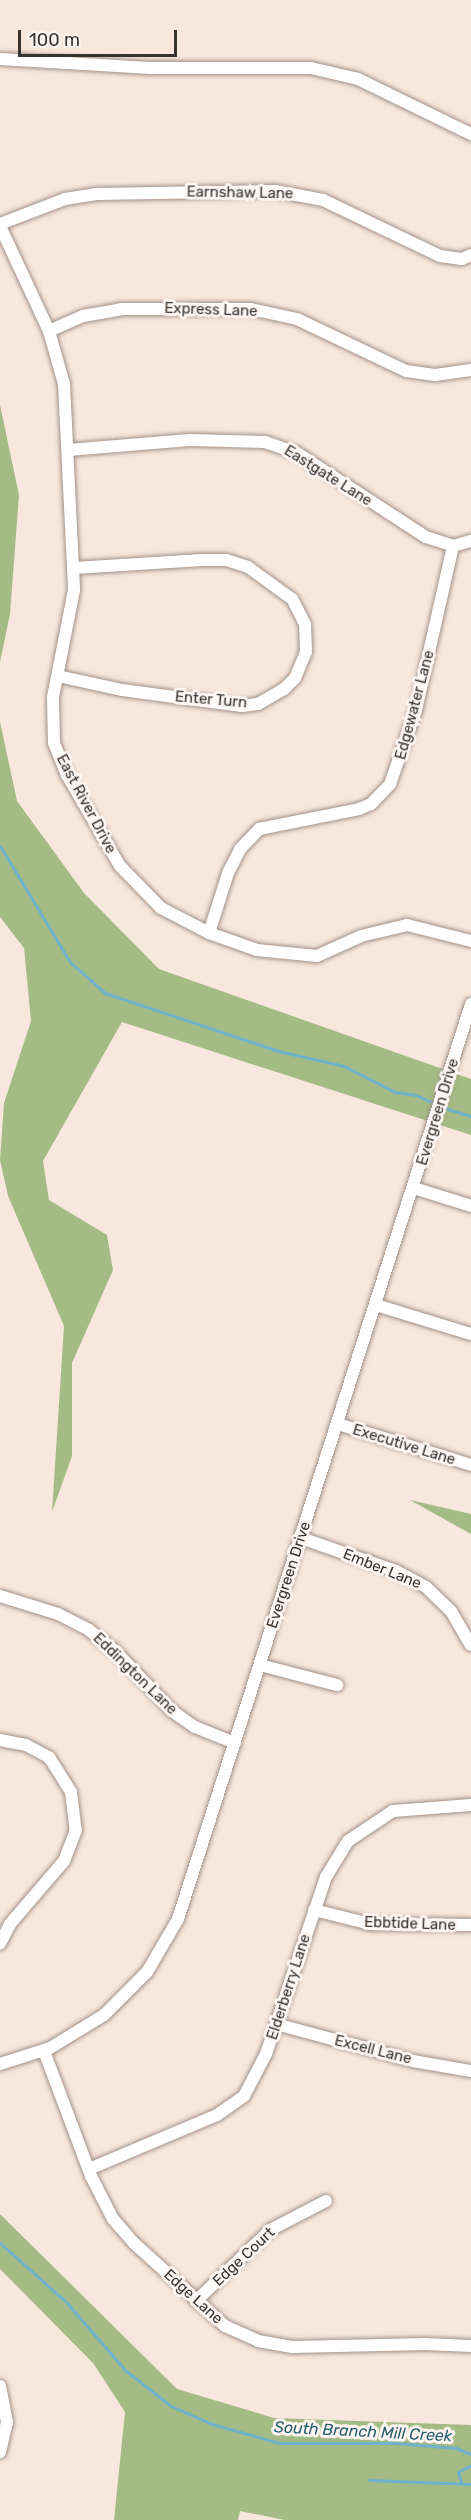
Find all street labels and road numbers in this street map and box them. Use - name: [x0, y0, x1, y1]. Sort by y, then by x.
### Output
- street label: Earnshaw Lane: [186, 183, 294, 203]
- street label: Express Lane: [164, 299, 258, 321]
- street label: Eastgate Lane: [281, 442, 375, 510]
- street label: Edgewater Lane: [392, 648, 438, 762]
- street label: Enter Turn: [174, 688, 248, 712]
- street label: East River Drive: [52, 751, 120, 857]
- street label: Evergreen Drive: [413, 1056, 463, 1168]
- street label: Executive Lane: [350, 1421, 458, 1469]
- street label: Evergreen Drive: [263, 1519, 315, 1631]
- street label: Ember Lane: [340, 1545, 424, 1593]
- street label: Eddington Lane: [89, 1629, 181, 1719]
- street label: Ebbtide Lane: [364, 1913, 456, 1935]
- street label: Elderberry Lane: [263, 1932, 315, 2042]
- street label: Excell Lane: [333, 2032, 413, 2068]
- street label: Edge Court: [209, 2224, 279, 2290]
- street label: Edge Lane: [160, 2266, 226, 2328]

